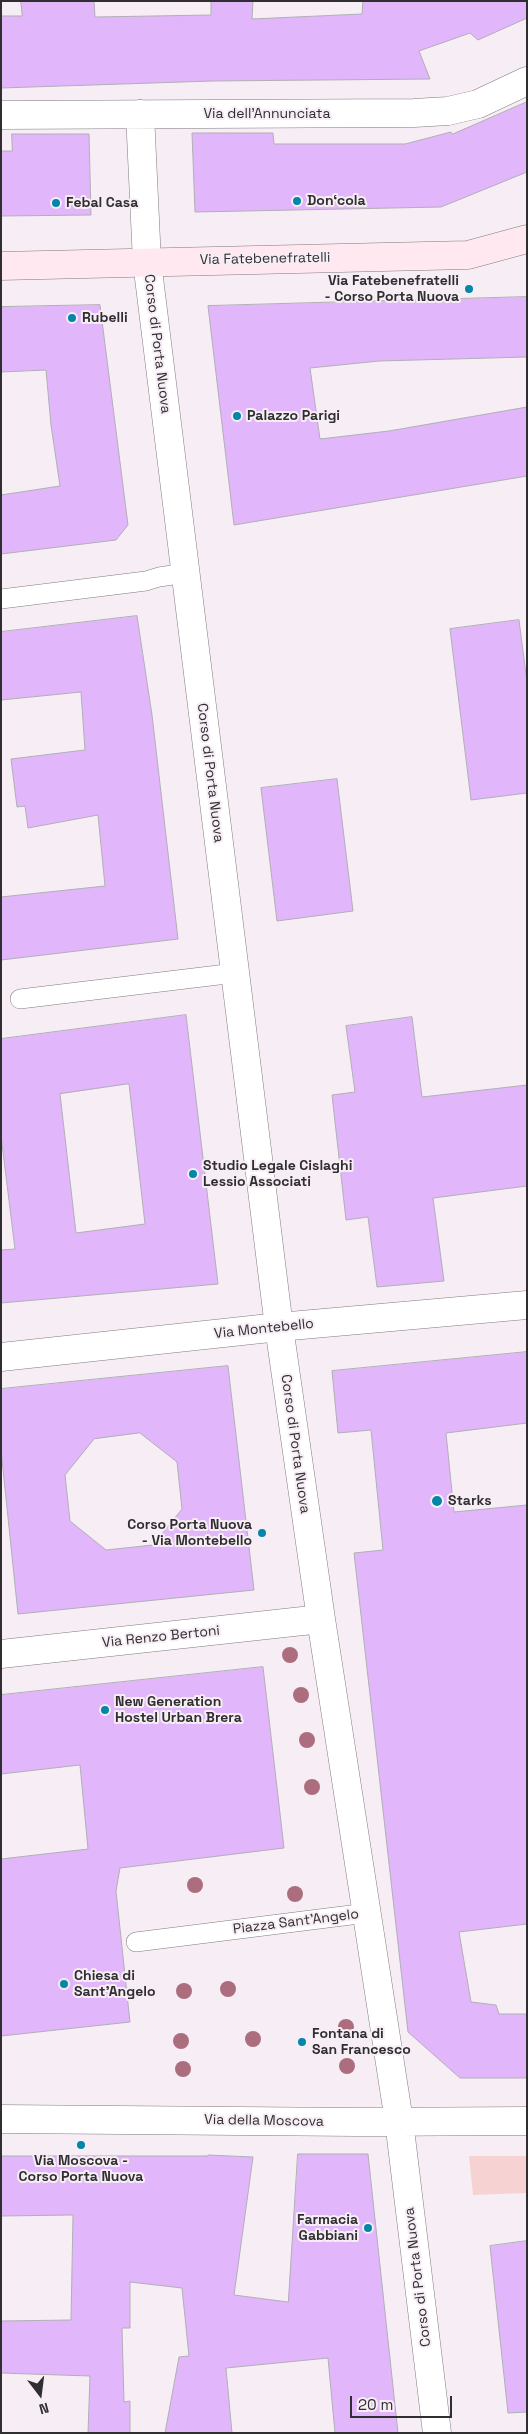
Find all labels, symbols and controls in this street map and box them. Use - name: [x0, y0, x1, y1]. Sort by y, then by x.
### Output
- street label: Via dell'Annunciata: [203, 106, 331, 122]
- place label: Don‘cola: [307, 193, 366, 209]
- place label: Febal Casa: [66, 195, 138, 211]
- marker: Don‘cola: [291, 195, 303, 207]
- marker: Febal Casa: [50, 197, 62, 209]
- street label: Via Fatebenefratelli: [199, 249, 331, 269]
- street label: Corso di Porta Nuova: [140, 273, 174, 415]
- place label: Via Fatebenefratelli - Corso Porta Nuova: [325, 273, 459, 306]
- marker: Via Fatebenefratelli - Corso Porta Nuova: [463, 283, 475, 295]
- place label: Rubelli: [82, 310, 128, 326]
- marker: Rubelli: [66, 312, 78, 324]
- place label: Palazzo Parigi: [247, 408, 340, 424]
- marker: Palazzo Parigi: [231, 410, 243, 422]
- street label: Corso di Porta Nuova: [193, 702, 227, 844]
- place label: Studio Legale Cislaghi Lessio Associati: [203, 1158, 352, 1190]
- marker: Studio Legale Cislaghi Lessio Associati: [187, 1168, 199, 1180]
- street label: Via Montebello: [213, 1315, 315, 1343]
- street label: Corso di Porta Nuova: [277, 1373, 313, 1515]
- place label: Starks: [448, 1493, 492, 1509]
- marker: Starks: [430, 1494, 444, 1508]
- place label: Corso Porta Nuova - Via Montebello: [127, 1517, 252, 1550]
- marker: Corso Porta Nuova - Via Montebello: [256, 1527, 268, 1539]
- street label: Via Renzo Bertoni: [101, 1622, 221, 1652]
- place label: New Generation Hostel Urban Brera: [115, 1694, 242, 1726]
- marker: New Generation Hostel Urban Brera: [99, 1704, 111, 1716]
- street label: Piazza Sant'Angelo: [232, 1906, 360, 1938]
- place label: Chiesa di Sant'Angelo: [74, 1968, 156, 2000]
- marker: Chiesa di Sant'Angelo: [58, 1978, 70, 1990]
- place label: Fontana di San Francesco: [312, 2026, 411, 2058]
- marker: Fontana di San Francesco: [296, 2036, 308, 2048]
- street label: Via della Moscova: [204, 2112, 324, 2130]
- marker: Via Moscova - Corso Porta Nuova: [75, 2139, 87, 2151]
- place label: Via Moscova - Corso Porta Nuova: [19, 2153, 143, 2186]
- street label: Corso di Porta Nuova: [401, 2206, 435, 2348]
- place label: Farmacia Gabbiani: [297, 2212, 358, 2244]
- marker: Farmacia Gabbiani: [362, 2222, 374, 2234]
- north arrow: [15, 2369, 65, 2419]
- scale bar: [353, 2386, 456, 2418]
- text: 20 m: [358, 2395, 393, 2414]
- text: N: [37, 2399, 51, 2418]

